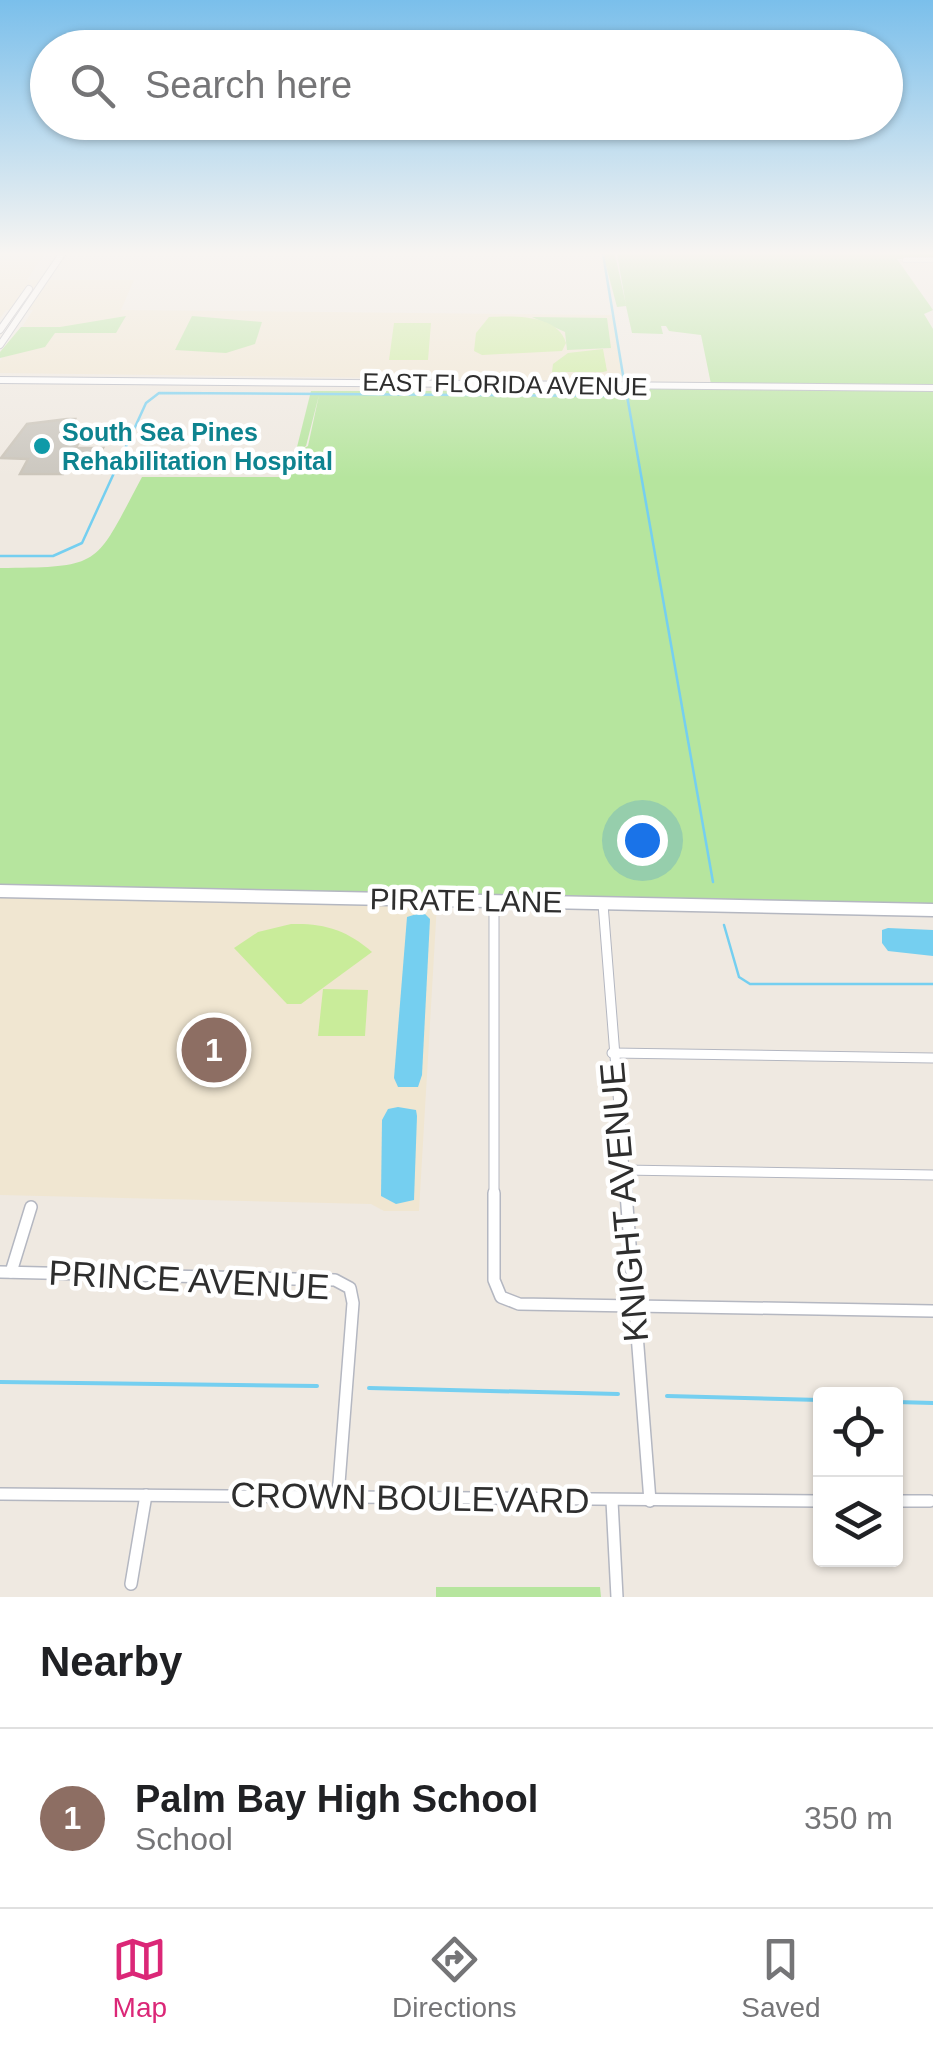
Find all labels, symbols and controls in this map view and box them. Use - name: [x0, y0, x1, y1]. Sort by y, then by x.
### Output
- search box: [30, 30, 903, 140]
- icon: search: [65, 58, 120, 113]
- text: Search here: [145, 64, 352, 106]
- street label: EAST FLORIDA AVENUE: [362, 368, 648, 400]
- place label: South Sea Pines Rehabilitation Hospital: [62, 418, 333, 475]
- marker: South Sea Pines Rehabilitation Hospital: [31, 435, 53, 457]
- your location: [617, 815, 668, 866]
- street label: PIRATE LANE: [369, 882, 563, 919]
- pin: 1: [182, 1012, 246, 1088]
- street label: KNIGHT AVENUE: [592, 1061, 655, 1344]
- street label: PRINCE AVENUE: [48, 1253, 331, 1306]
- map controls: [813, 1387, 903, 1567]
- button: locate: [813, 1387, 903, 1477]
- street label: CROWN BOULEVARD: [230, 1475, 590, 1520]
- button: layers: [813, 1477, 903, 1567]
- text: Nearby: [40, 1638, 182, 1685]
- text: Palm Bay High School: [135, 1778, 538, 1820]
- text: 1: [64, 1800, 81, 1836]
- text: 350 m: [804, 1800, 893, 1836]
- text: School: [135, 1821, 233, 1857]
- tab: Map: [112, 1932, 167, 2024]
- tab: Directions: [392, 1932, 517, 2024]
- tab: Saved: [741, 1932, 821, 2024]

